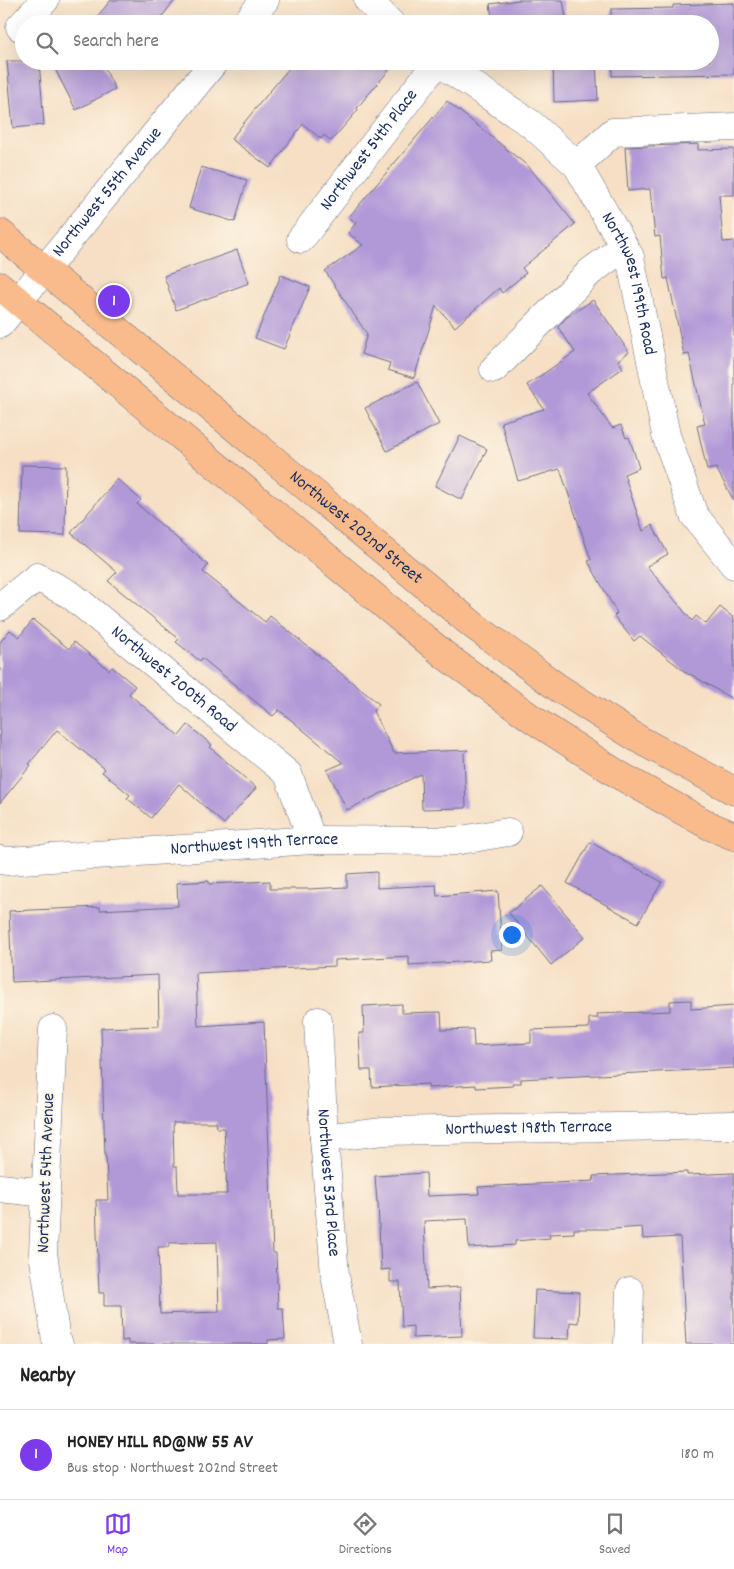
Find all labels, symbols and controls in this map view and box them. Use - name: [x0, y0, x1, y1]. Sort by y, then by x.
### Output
- search box: [15, 15, 719, 70]
- icon: search: [33, 29, 61, 57]
- text: Search here: [73, 29, 159, 56]
- street label: Northwest 54th Place: [314, 84, 424, 216]
- street label: Northwest 55th Avenue: [47, 122, 168, 263]
- street label: Northwest 199th Road: [594, 208, 662, 357]
- pin: 1: [98, 282, 130, 320]
- street label: Northwest 202nd Street: [284, 465, 428, 591]
- street label: Northwest 200th Road: [105, 620, 242, 739]
- street label: Northwest 199th Terrace: [170, 827, 338, 862]
- your location: [499, 922, 525, 948]
- street label: Northwest 54th Avenue: [32, 1092, 62, 1254]
- street label: Northwest 53rd Place: [310, 1108, 346, 1258]
- street label: Northwest 198th Terrace: [445, 1115, 612, 1142]
- text: Nearby: [20, 1362, 75, 1392]
- text: HONEY HILL RD@NW 55 AV: [67, 1430, 253, 1457]
- text: 1: [34, 1443, 38, 1466]
- text: 180 m: [681, 1443, 714, 1466]
- text: Bus stop · Northwest 202nd Street: [67, 1457, 278, 1480]
- tab: Map: [104, 1510, 132, 1560]
- tab: Directions: [339, 1510, 392, 1560]
- tab: Saved: [599, 1510, 630, 1560]

